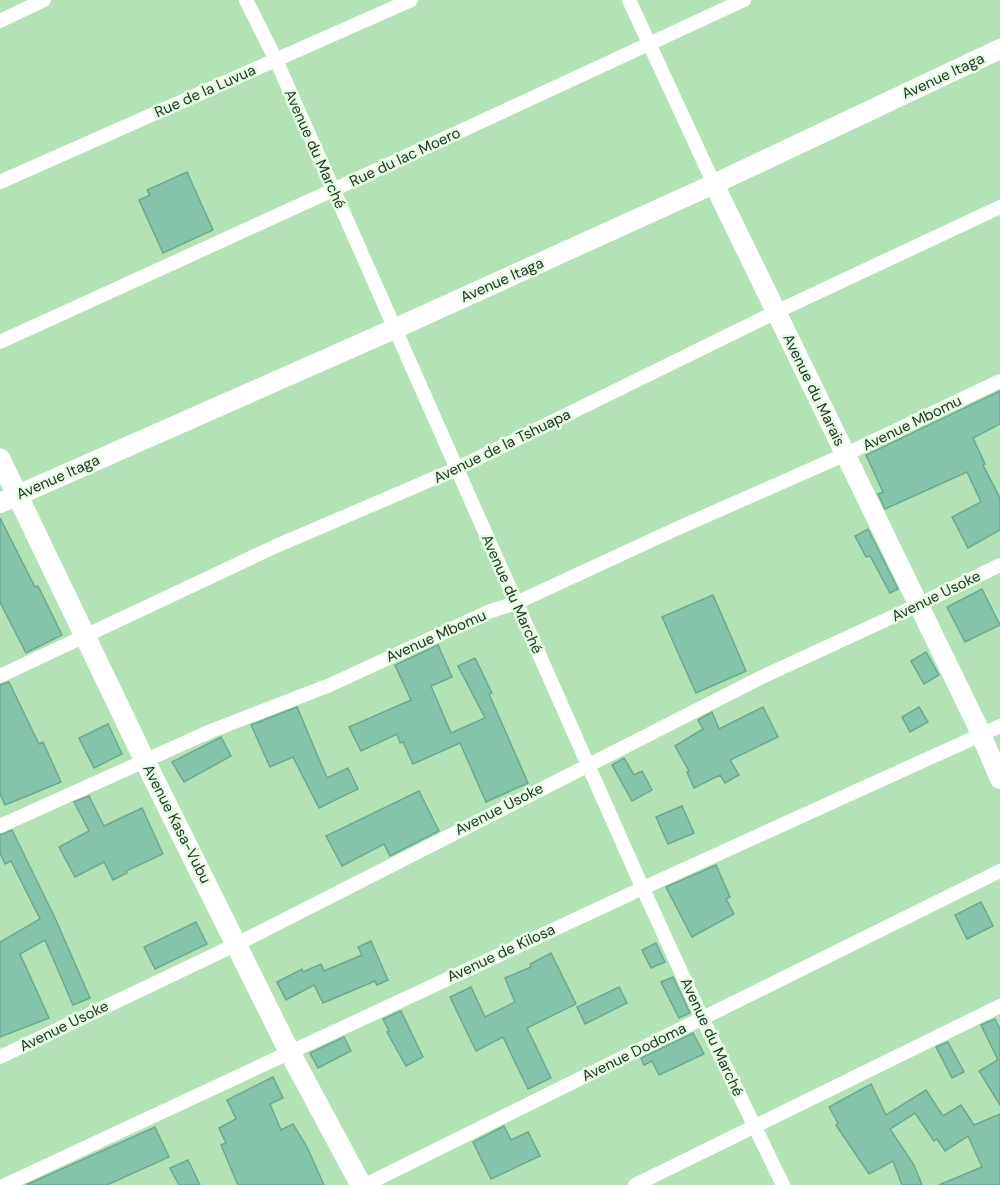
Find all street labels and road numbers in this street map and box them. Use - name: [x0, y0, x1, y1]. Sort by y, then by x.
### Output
- street label: Avenue Itaga: [898, 48, 988, 104]
- street label: Rue de la Luvua: [151, 60, 259, 122]
- street label: Avenue du Marché: [280, 86, 350, 212]
- street label: Rue du lac Moero: [346, 122, 464, 191]
- street label: Avenue Itaga: [457, 253, 547, 307]
- street label: Avenue du Marais: [778, 331, 850, 449]
- street label: Avenue Mbomu: [859, 390, 965, 456]
- street label: Avenue de la Tshuapa: [430, 404, 574, 488]
- street label: Avenue Itaga: [13, 450, 103, 504]
- street label: Avenue du Marché: [477, 531, 547, 657]
- street label: Avenue Usoke: [888, 566, 984, 626]
- street label: Avenue Mbomu: [383, 605, 489, 667]
- street label: Avenue Kasa-Vubu: [138, 761, 216, 887]
- street label: Avenue Usoke: [451, 778, 547, 840]
- street label: Avenue de Kilosa: [444, 919, 558, 987]
- street label: Avenue du Marché: [676, 974, 748, 1100]
- street label: Avenue Usoke: [16, 996, 112, 1056]
- street label: Avenue Dodoma: [578, 1018, 690, 1086]

